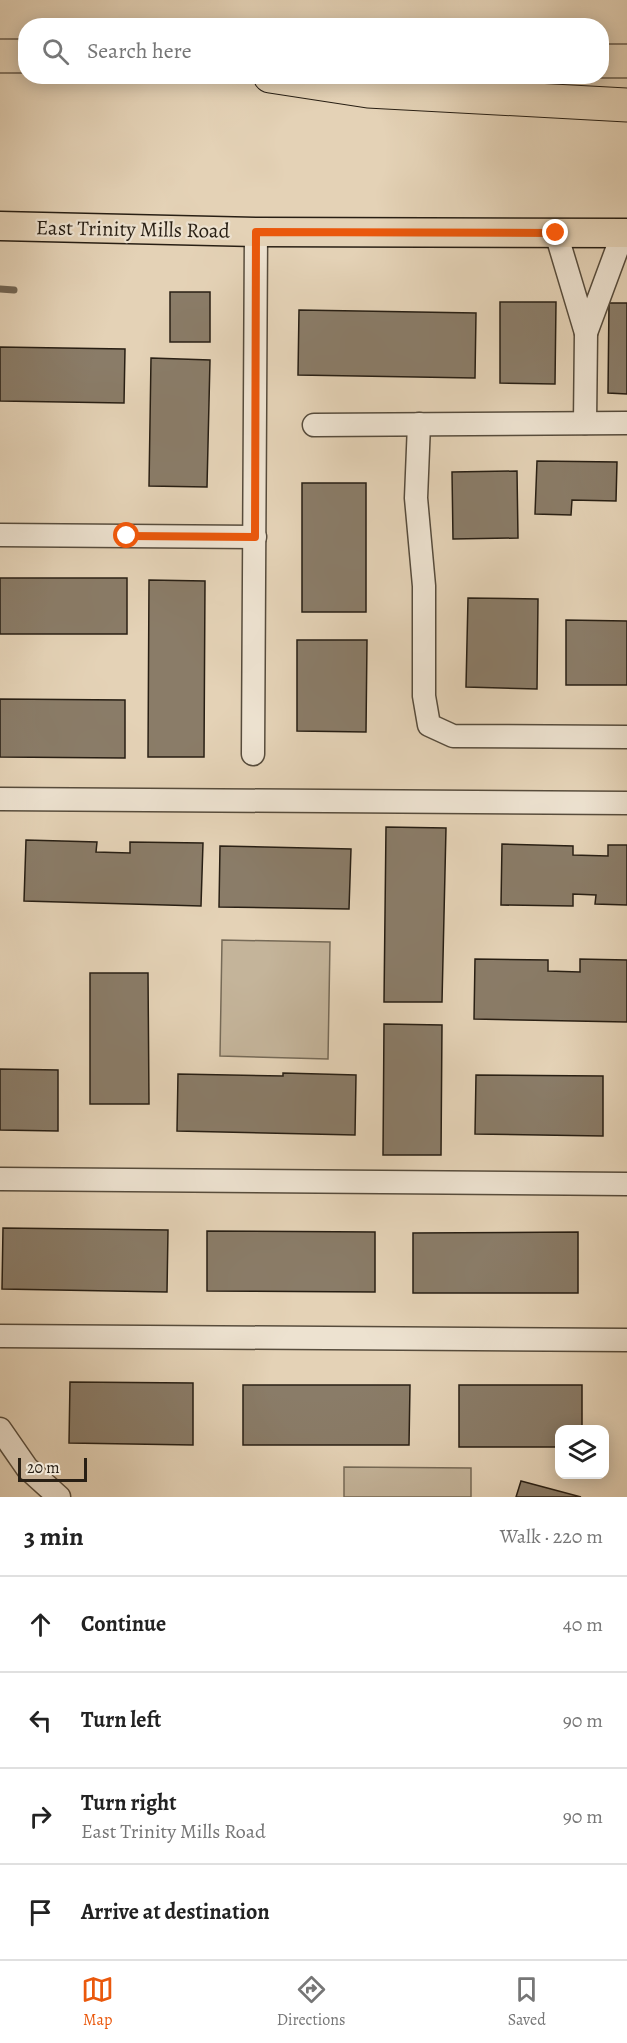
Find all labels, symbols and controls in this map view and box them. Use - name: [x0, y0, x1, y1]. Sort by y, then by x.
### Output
- search box: [18, 18, 609, 84]
- icon: search: [39, 35, 72, 68]
- text: Search here: [87, 36, 192, 66]
- street label: East Trinity Mills Road: [36, 213, 231, 245]
- route end: [542, 219, 568, 245]
- route start: [113, 522, 139, 548]
- map controls: [555, 1425, 609, 1479]
- button: layers: [555, 1425, 609, 1479]
- scale bar: [18, 1455, 87, 1482]
- text: 20 m: [27, 1457, 60, 1479]
- text: 3 min: [24, 1519, 84, 1554]
- text: Walk · 220 m: [500, 1523, 603, 1550]
- icon: ahead: [24, 1608, 57, 1641]
- text: Continue: [81, 1609, 166, 1639]
- text: 40 m: [563, 1611, 603, 1638]
- icon: left: [24, 1704, 57, 1737]
- text: Turn left: [81, 1705, 161, 1735]
- text: 90 m: [563, 1707, 603, 1734]
- text: Turn right: [81, 1788, 177, 1818]
- icon: right: [24, 1800, 57, 1833]
- text: 90 m: [563, 1803, 603, 1830]
- text: East Trinity Mills Road: [81, 1818, 266, 1845]
- icon: arrive: [24, 1896, 57, 1929]
- text: Arrive at destination: [81, 1897, 270, 1927]
- tab: Map: [81, 1973, 114, 2031]
- tab: Directions: [277, 1973, 345, 2031]
- tab: Saved: [508, 1973, 546, 2031]

